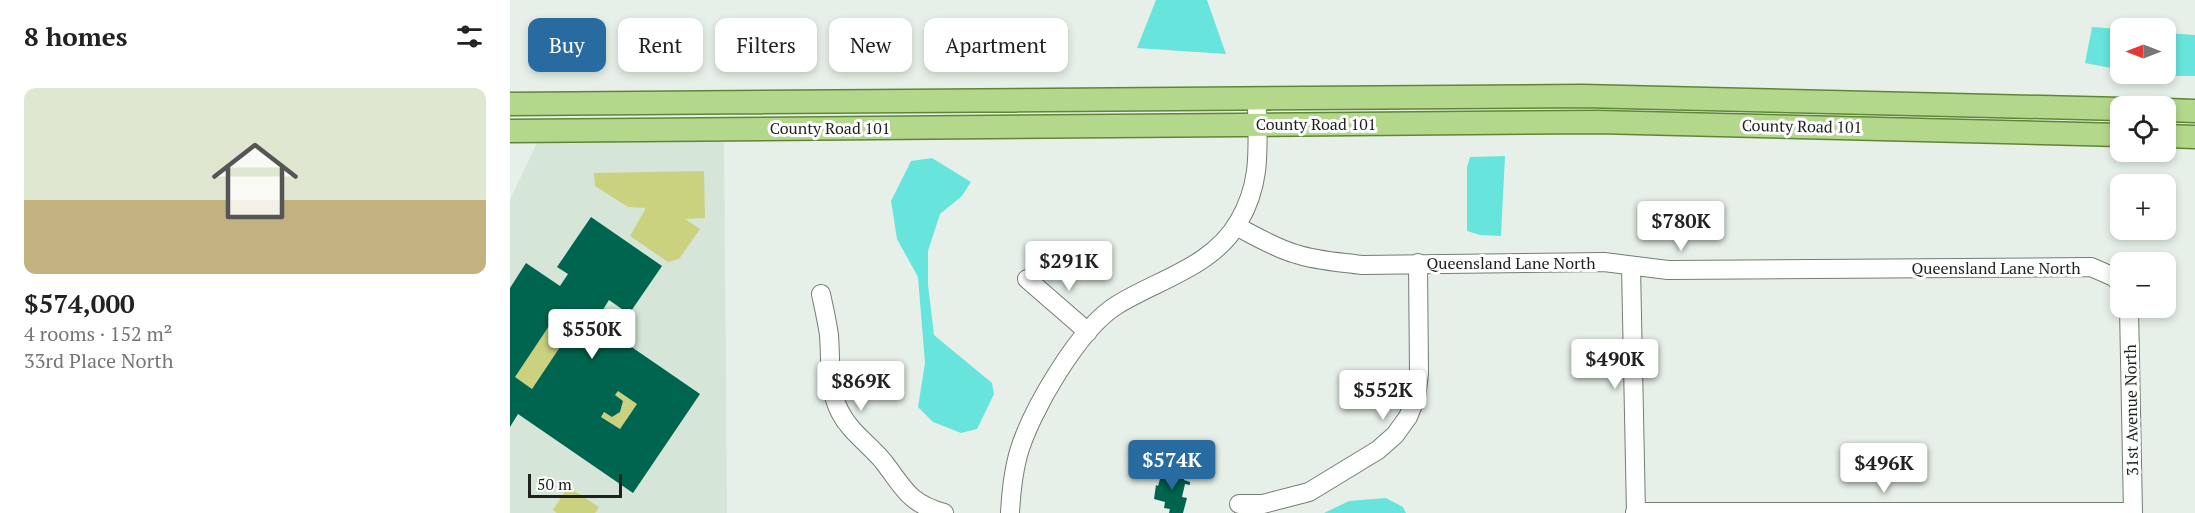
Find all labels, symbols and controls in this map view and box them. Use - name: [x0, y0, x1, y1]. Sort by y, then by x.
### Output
- chip: Buy: [528, 18, 606, 72]
- chip: Rent: [618, 18, 703, 72]
- chip: Filters: [715, 18, 817, 72]
- chip: New: [829, 18, 912, 72]
- chip: Apartment: [924, 18, 1068, 72]
- north arrow: [2110, 18, 2176, 84]
- map controls: [2110, 18, 2176, 318]
- text: 8 homes: [24, 19, 128, 53]
- icon: filters: [453, 20, 486, 53]
- button: locate: [2110, 96, 2176, 162]
- street label: County Road 101: [1256, 113, 1376, 135]
- street label: County Road 101: [1742, 114, 1862, 138]
- street label: County Road 101: [770, 117, 890, 139]
- icon: home: [201, 127, 309, 235]
- button: +: [2110, 174, 2176, 240]
- pin: $780K: [1639, 201, 1723, 252]
- text: $780K: [1651, 207, 1711, 234]
- pin: $291K: [1027, 241, 1111, 292]
- text: $291K: [1039, 247, 1099, 274]
- street label: Queensland Lane North: [1426, 252, 1596, 274]
- button: −: [2110, 252, 2176, 318]
- street label: Queensland Lane North: [1911, 257, 2081, 279]
- text: $574,000: [24, 286, 135, 320]
- pin: $550K: [550, 309, 634, 360]
- text: $550K: [562, 315, 622, 342]
- text: 4 rooms · 152 m²: [24, 320, 172, 347]
- pin: $490K: [1573, 339, 1657, 390]
- street label: 31st Avenue North: [2119, 343, 2143, 476]
- text: $490K: [1585, 345, 1645, 372]
- text: 33rd Place North: [24, 347, 173, 374]
- pin: $869K: [819, 361, 903, 412]
- text: $869K: [831, 367, 891, 394]
- pin: $552K: [1341, 370, 1425, 421]
- text: $552K: [1353, 376, 1413, 403]
- pin: $574K: [1130, 440, 1214, 491]
- pin: $496K: [1842, 443, 1926, 494]
- text: $574K: [1142, 446, 1202, 473]
- text: $496K: [1854, 449, 1914, 476]
- scale bar: [528, 471, 622, 498]
- text: 50 m: [537, 473, 572, 495]

